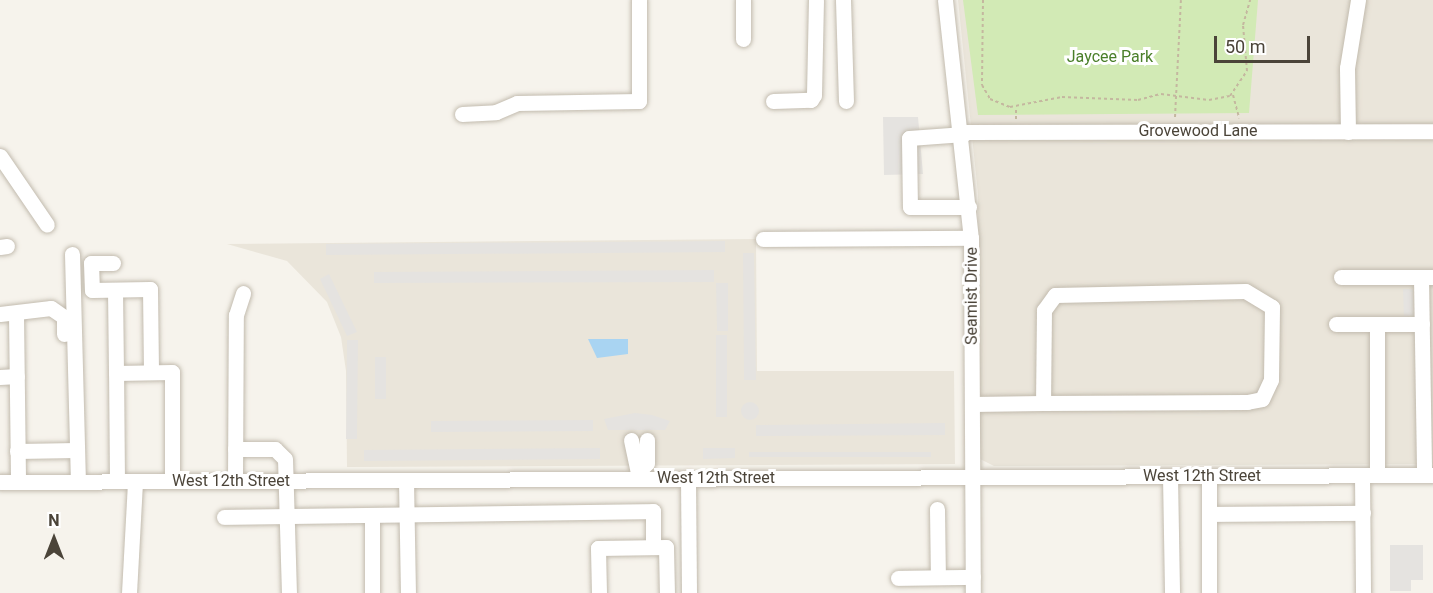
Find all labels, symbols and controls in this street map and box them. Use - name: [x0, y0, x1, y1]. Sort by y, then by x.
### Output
- scale bar: [1217, 24, 1313, 62]
- text: 50 m: [1225, 36, 1265, 57]
- park label: Jaycee Park: [1067, 47, 1153, 67]
- street label: Grovewood Lane: [1138, 121, 1258, 141]
- street label: Seamist Drive: [962, 247, 982, 345]
- street label: West 12th Street: [1143, 466, 1261, 486]
- street label: West 12th Street: [657, 468, 775, 488]
- street label: West 12th Street: [172, 471, 290, 491]
- north arrow: [24, 509, 84, 569]
- text: N: [48, 511, 60, 530]

